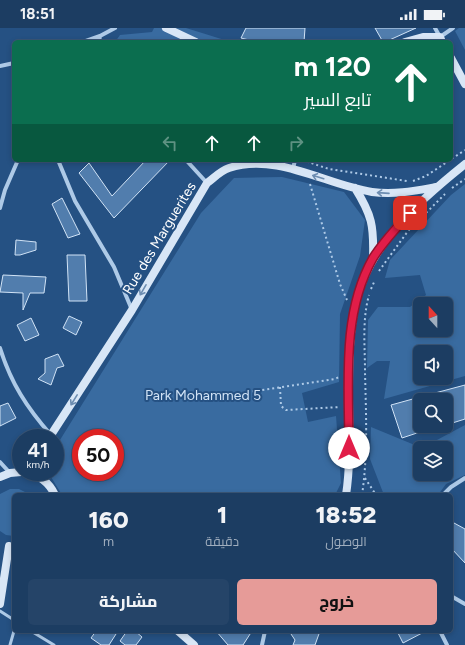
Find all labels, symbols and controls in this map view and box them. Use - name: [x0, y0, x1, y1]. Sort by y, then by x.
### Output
- text: 18:51: [20, 5, 55, 23]
- text: 120 m: [294, 49, 371, 83]
- icon: ahead: [385, 56, 437, 108]
- text: تابع السير: [304, 89, 371, 111]
- icon: left: [159, 132, 181, 154]
- icon: ahead: [201, 132, 223, 154]
- icon: ahead: [243, 132, 265, 154]
- icon: right: [285, 132, 307, 154]
- one-way arrow: [311, 173, 324, 180]
- street label: Rue des Marguerites: [119, 179, 200, 298]
- one-way arrow: [377, 189, 390, 196]
- pin: [393, 196, 427, 230]
- icon: arrive: [399, 202, 421, 224]
- one-way arrow: [139, 284, 147, 296]
- north arrow: [413, 297, 453, 337]
- map controls: [413, 297, 453, 481]
- button: sound: [413, 345, 453, 385]
- park label: Park Mohammed 5: [145, 387, 261, 404]
- button: search: [413, 393, 453, 433]
- one-way arrow: [70, 394, 78, 405]
- position arrow: [328, 427, 370, 469]
- speed limit sign: 50: [72, 429, 124, 481]
- text: 41: [27, 438, 49, 462]
- button: layers: [413, 441, 453, 481]
- text: km/h: [27, 458, 49, 471]
- text: 1: [217, 500, 227, 529]
- text: 18:52: [316, 500, 376, 529]
- text: 160: [89, 505, 129, 534]
- text: m: [103, 534, 114, 549]
- text: دقيقة: [205, 534, 239, 549]
- text: الوصول: [325, 534, 367, 549]
- button: مشاركة: [28, 579, 229, 625]
- button: خروج: [237, 579, 437, 625]

